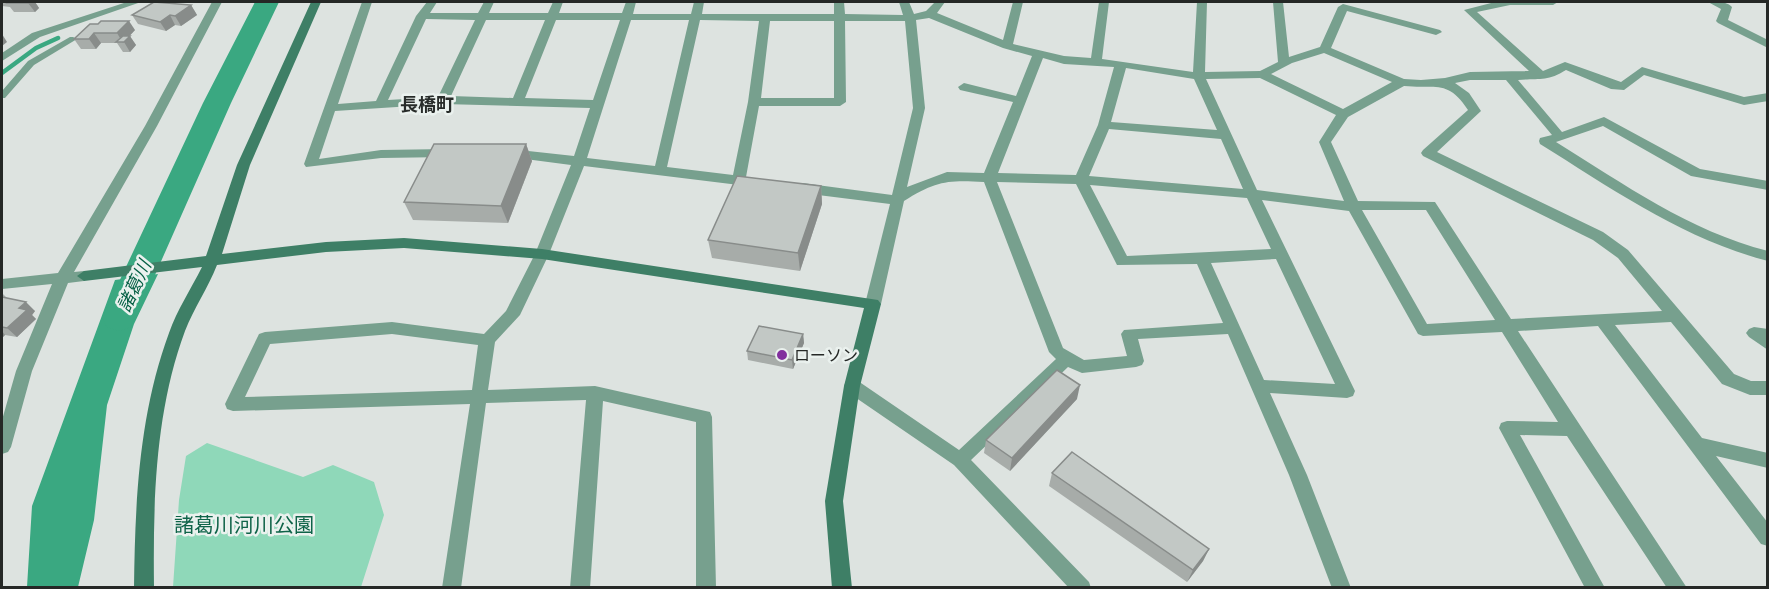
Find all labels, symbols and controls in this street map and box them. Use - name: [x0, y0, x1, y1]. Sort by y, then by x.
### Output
- district label: 長橋町: [400, 93, 454, 116]
- water label: 諸葛川: [112, 255, 157, 315]
- place label: ローソン: [794, 345, 858, 365]
- marker: ローソン: [775, 348, 789, 362]
- park label: 諸葛川河川公園: [174, 512, 314, 537]

